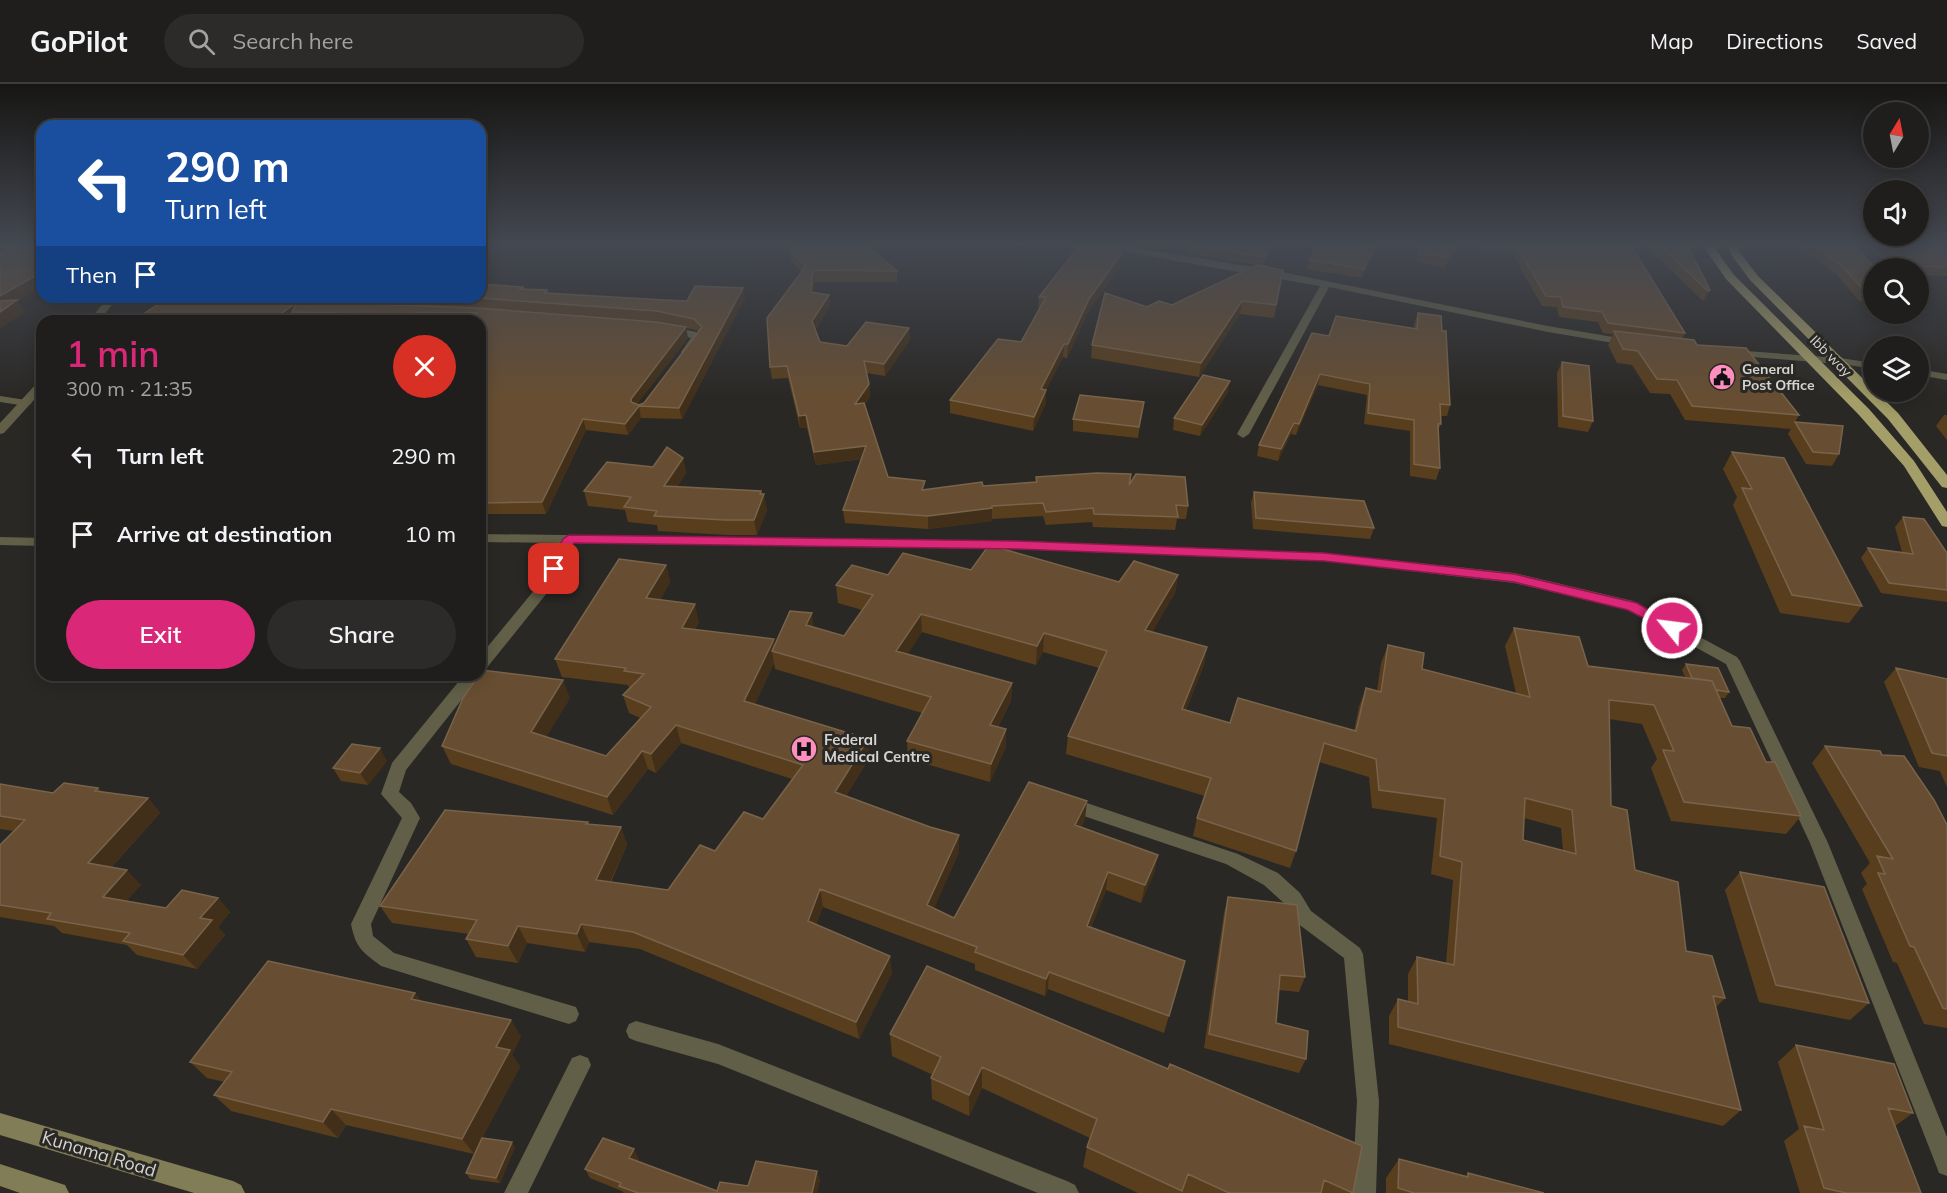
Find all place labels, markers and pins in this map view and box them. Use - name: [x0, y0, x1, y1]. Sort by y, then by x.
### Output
- place label: General Post Office: [1742, 360, 1815, 394]
- public building icon: General Post Office: [1707, 362, 1737, 392]
- pin: [528, 543, 579, 594]
- place label: Federal Medical Centre: [824, 730, 930, 766]
- hospital icon: Federal Medical Centre: [789, 734, 819, 764]

